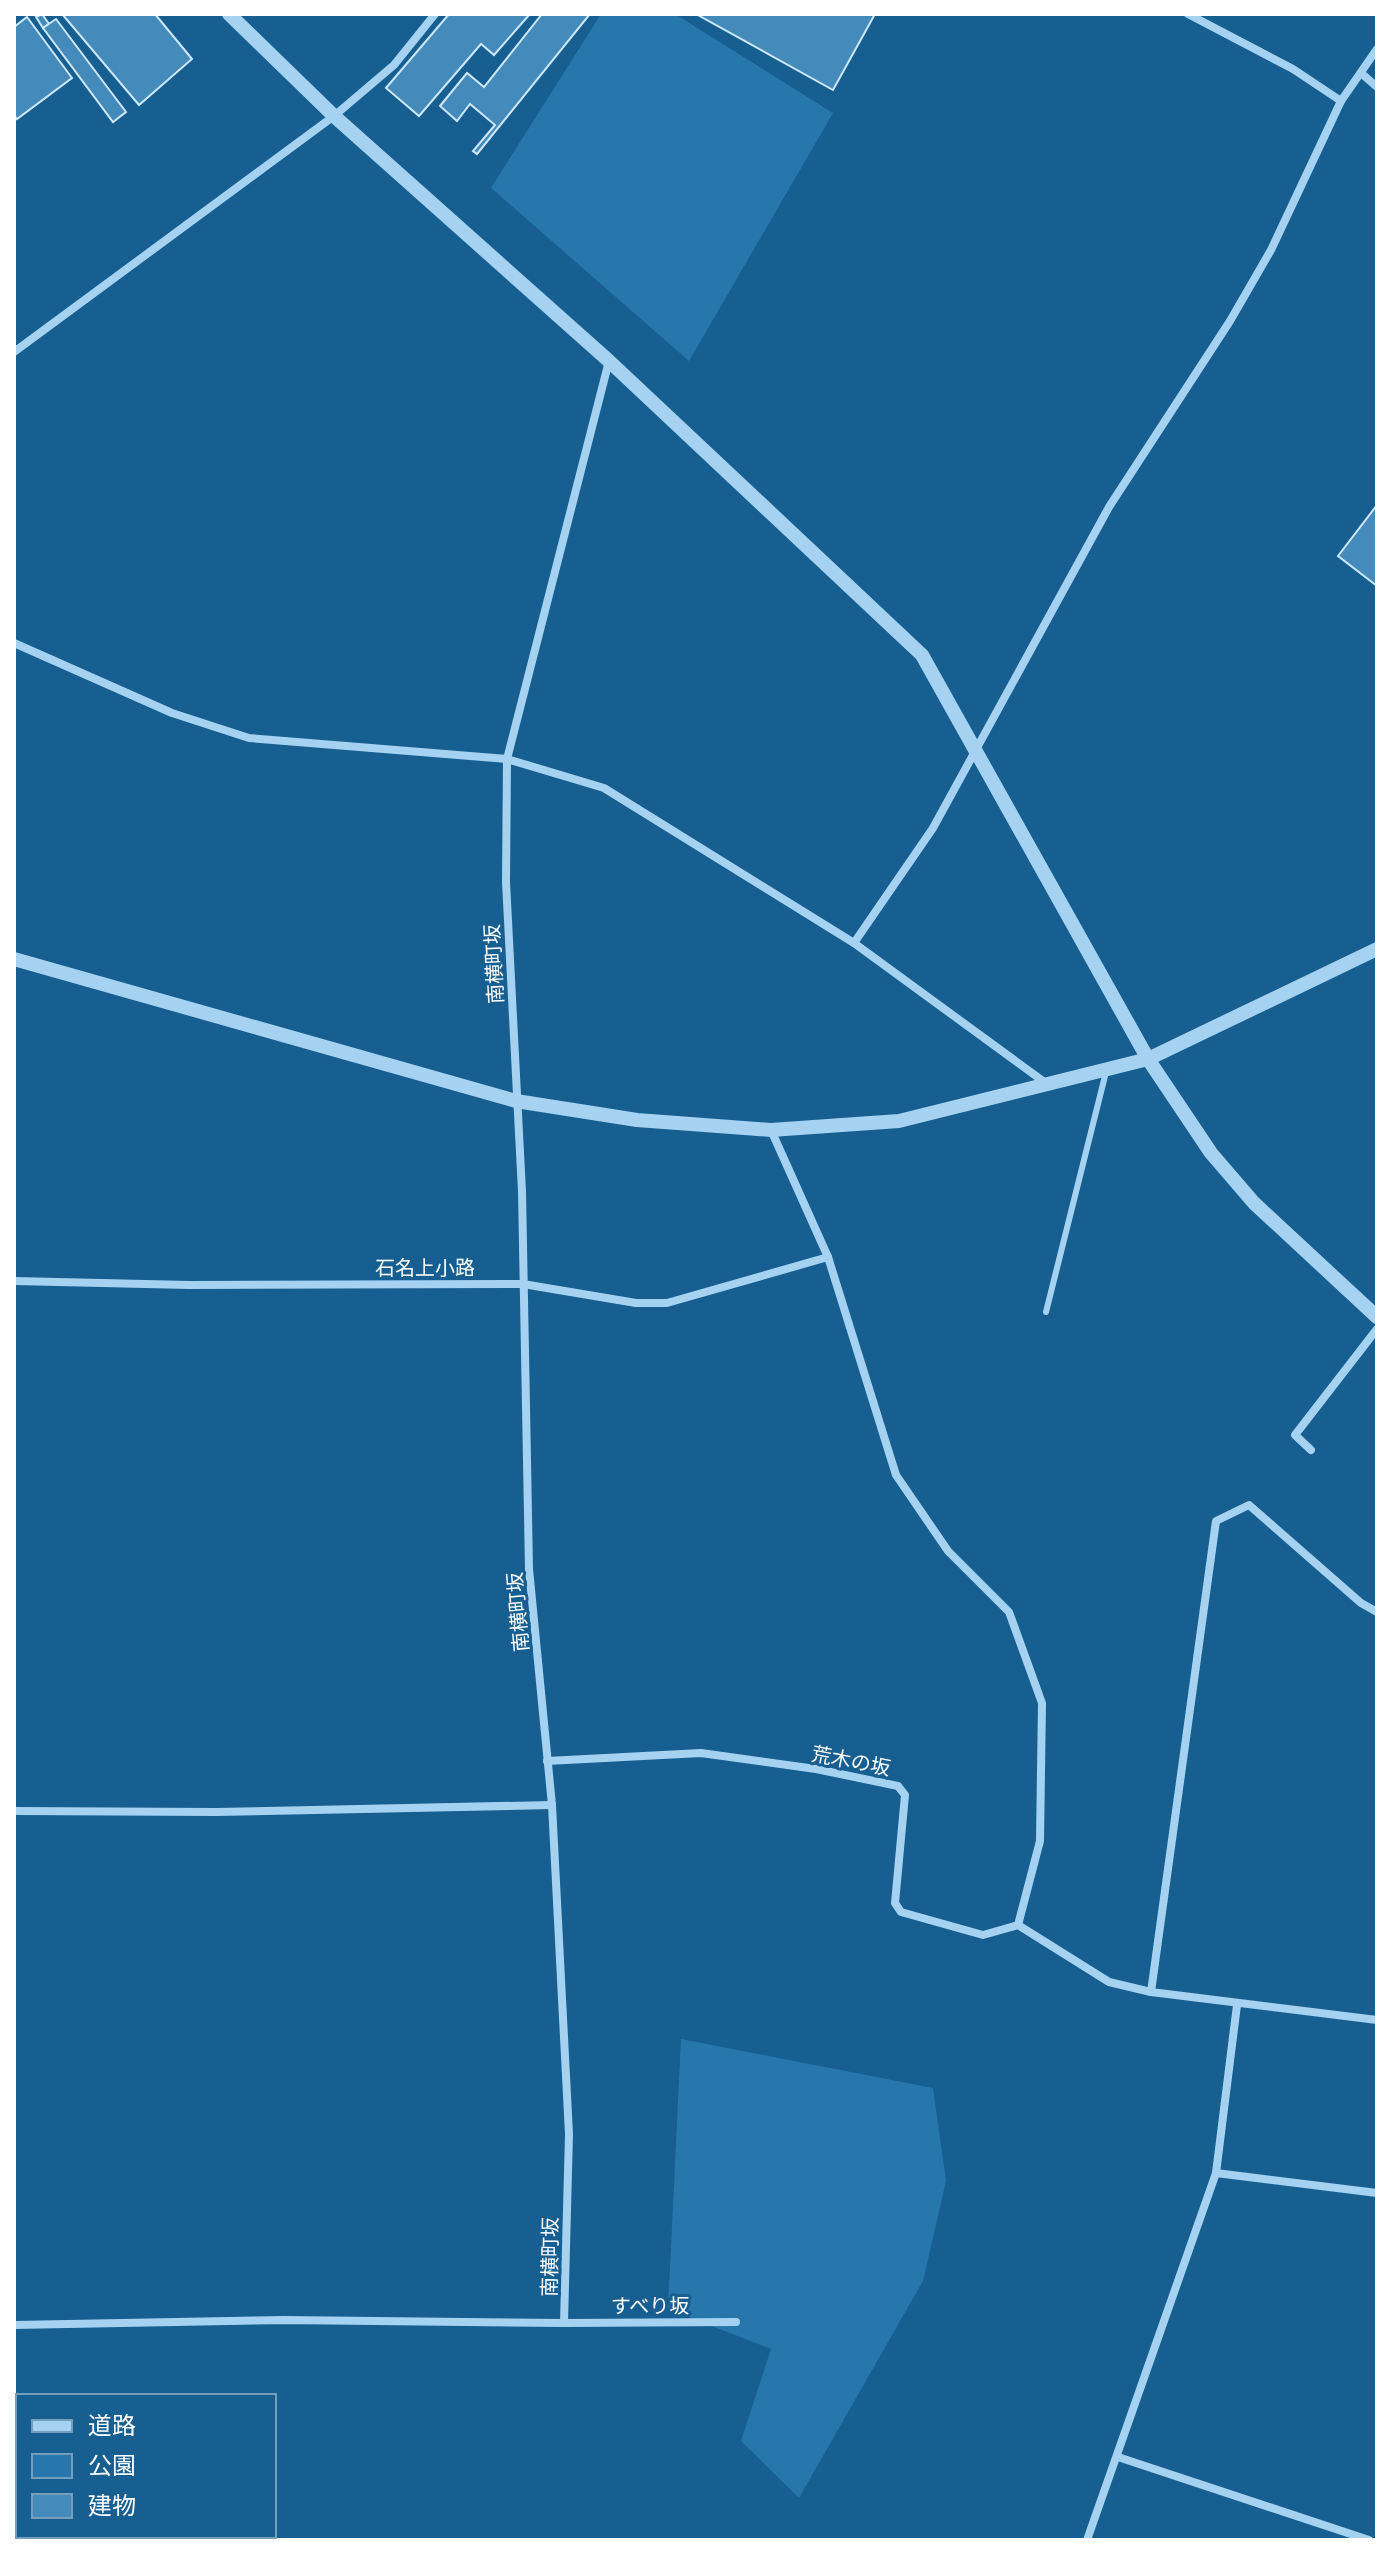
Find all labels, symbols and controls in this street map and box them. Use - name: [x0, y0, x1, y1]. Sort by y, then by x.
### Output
- street label: 南横町坂: [479, 923, 507, 1005]
- street label: 石名上小路: [375, 1255, 475, 1279]
- street label: 南横町坂: [502, 1571, 532, 1653]
- street label: 荒木の坂: [810, 1741, 893, 1779]
- street label: 南横町坂: [536, 2217, 562, 2297]
- street label: すべり坂: [611, 2293, 689, 2317]
- legend: [16, 2394, 276, 2538]
- text: 道路: [88, 2410, 136, 2439]
- text: 公園: [88, 2450, 136, 2479]
- text: 建物: [88, 2490, 136, 2519]

